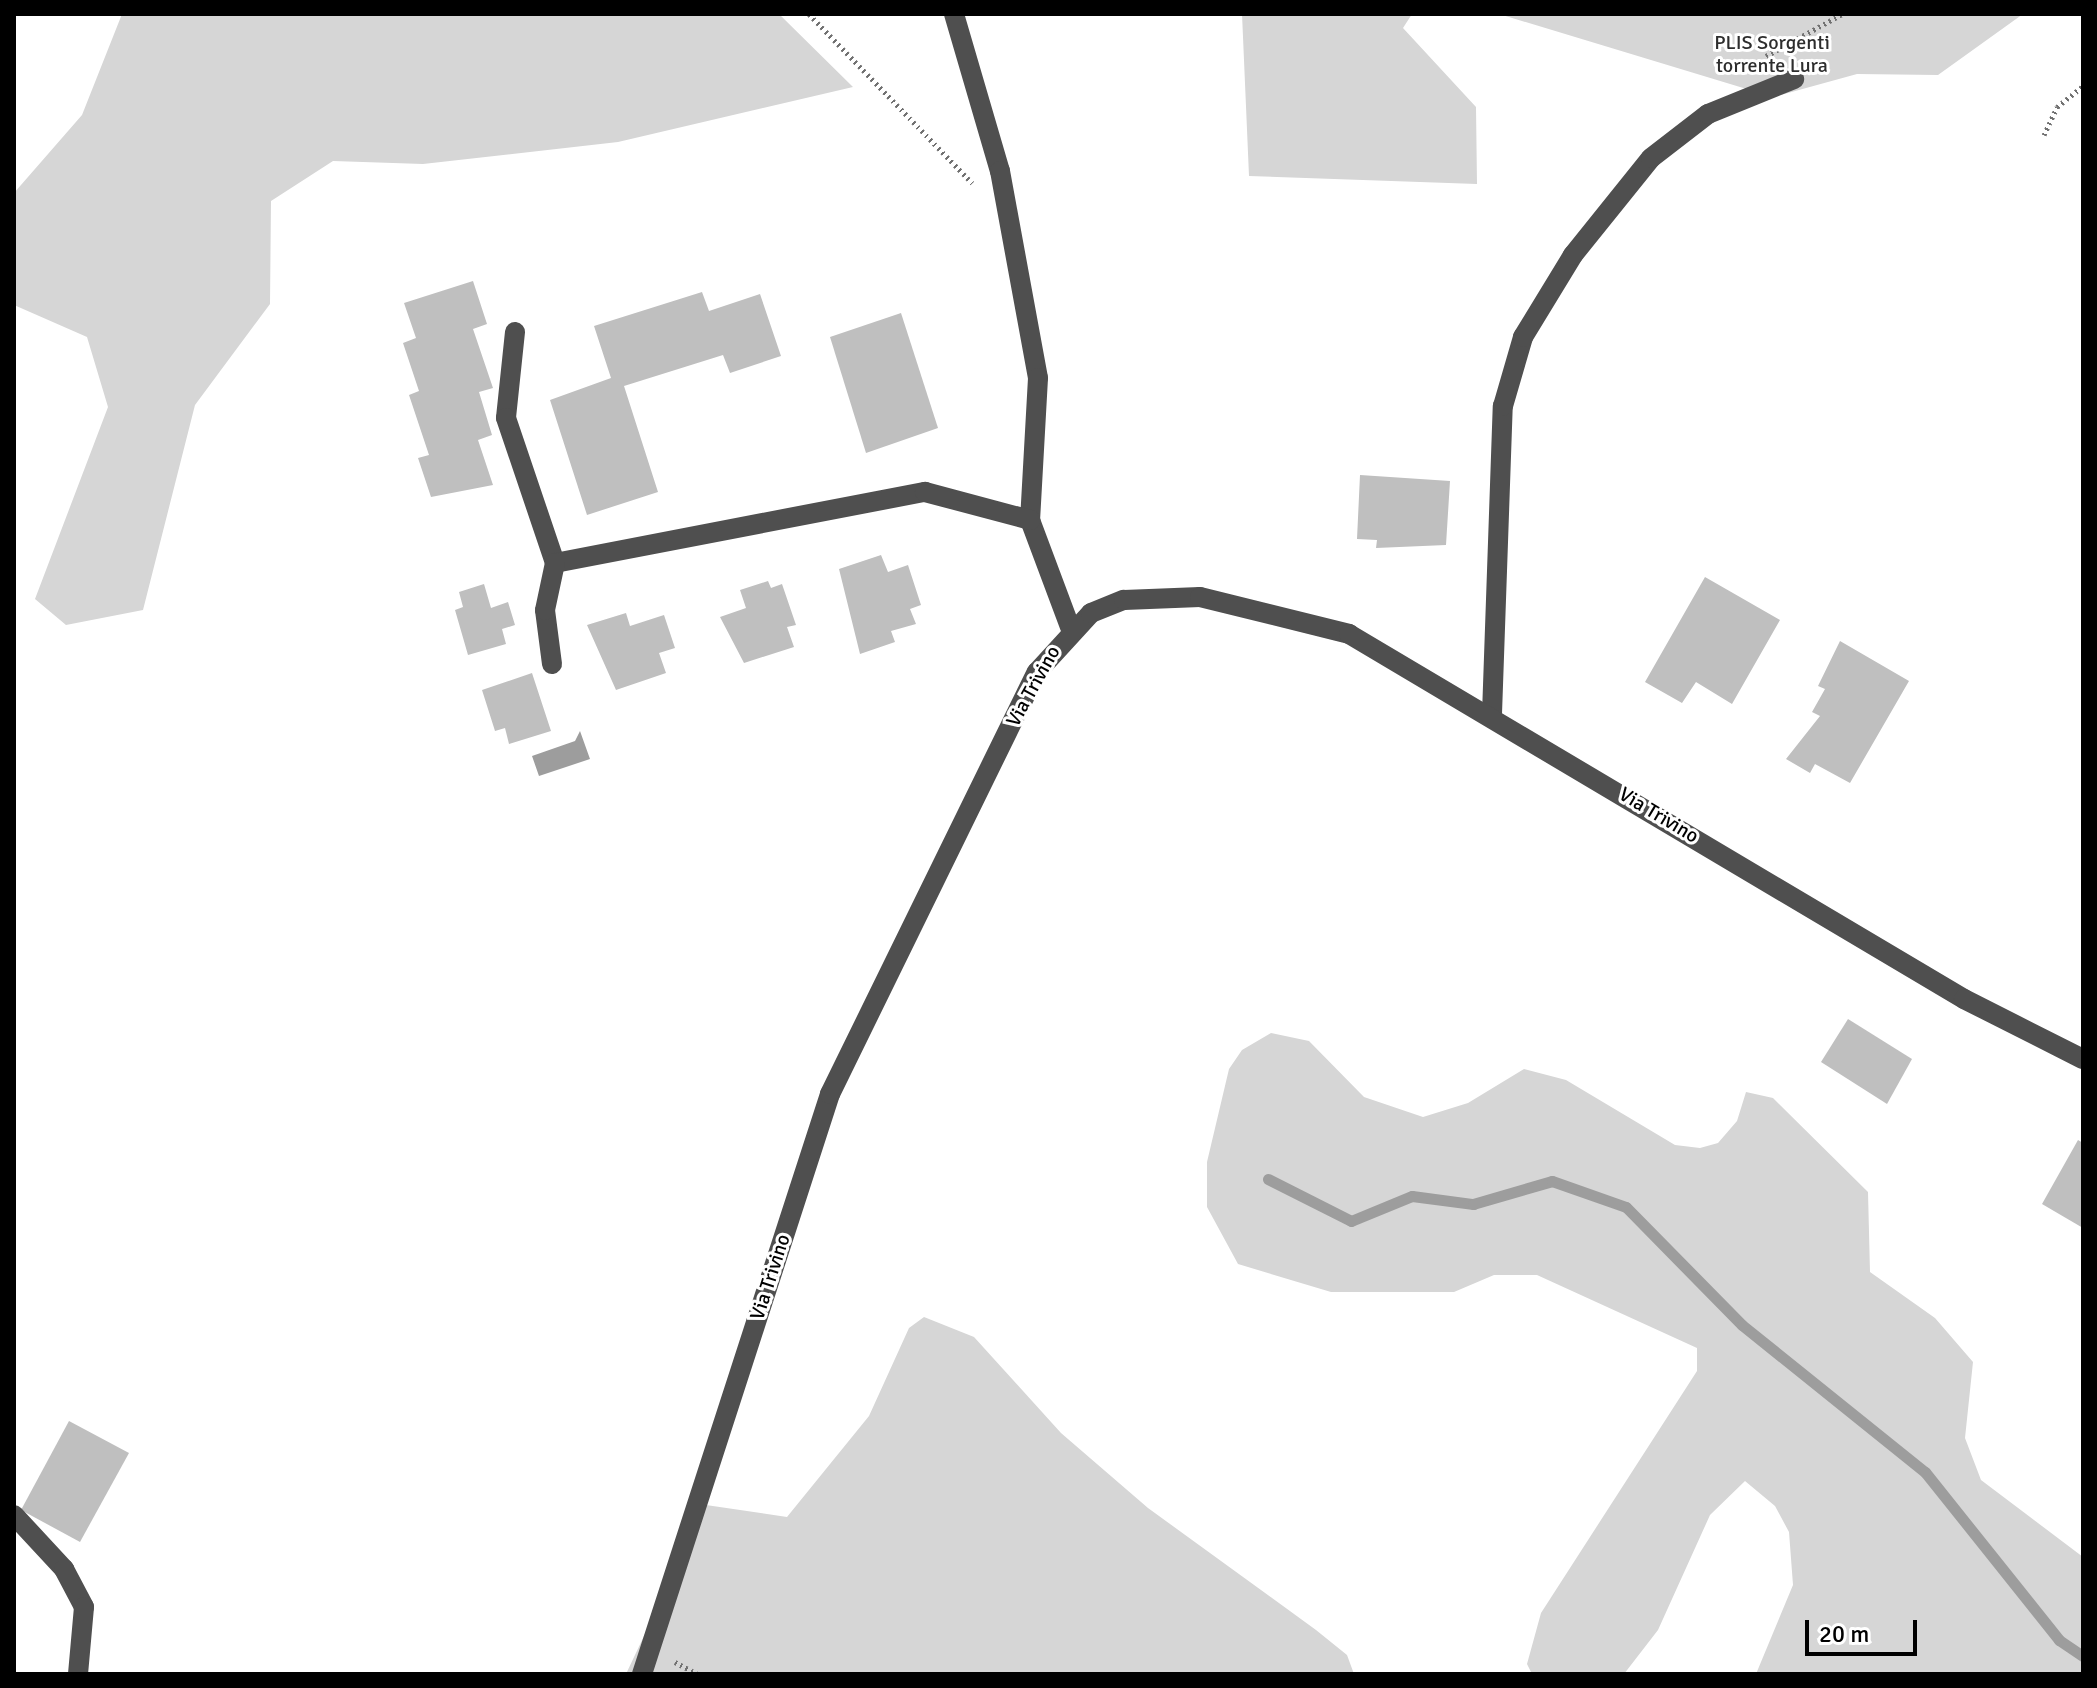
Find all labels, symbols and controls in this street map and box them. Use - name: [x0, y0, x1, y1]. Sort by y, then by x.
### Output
- park label: PLIS Sorgenti torrente Lura: [1714, 31, 1830, 78]
- street label: Via Trivino: [1001, 641, 1065, 731]
- street label: Via Trivino: [1615, 782, 1703, 848]
- street label: Via Trivino: [745, 1231, 795, 1323]
- scale bar: [1809, 1604, 1921, 1654]
- text: 20 m: [1819, 1619, 1869, 1649]

